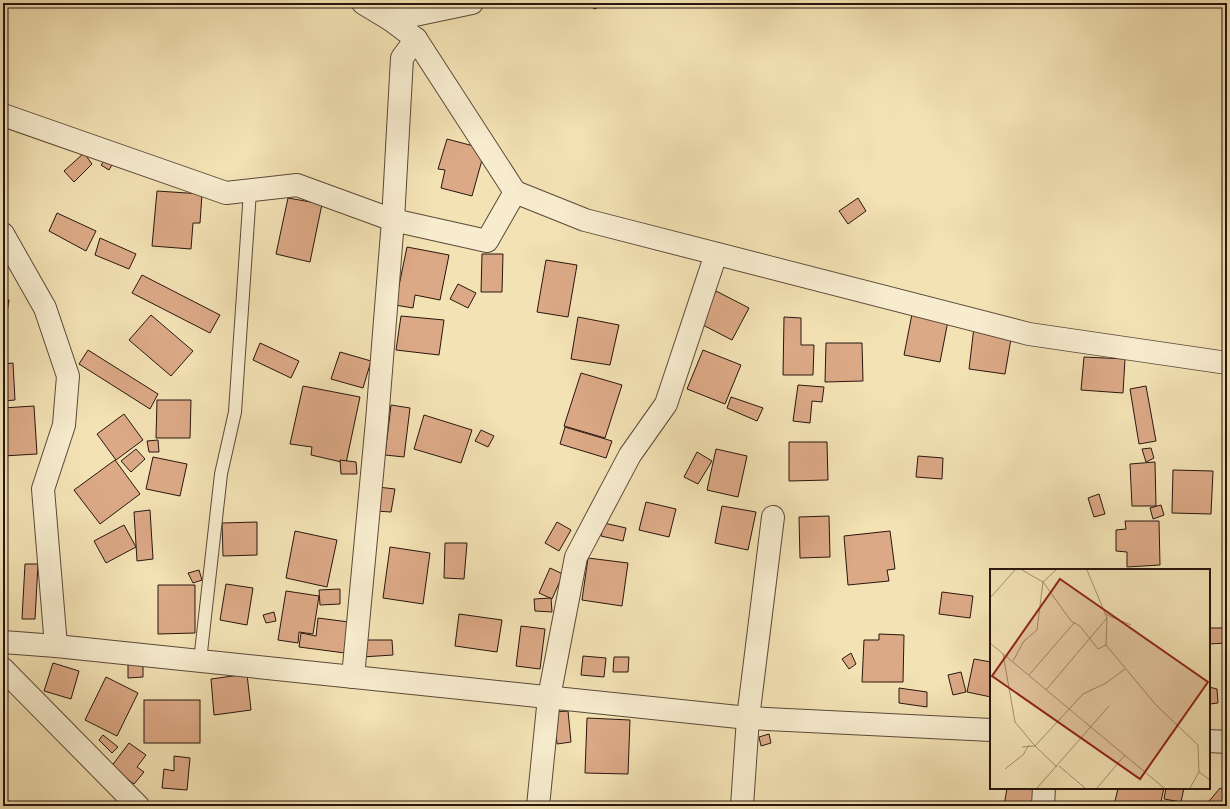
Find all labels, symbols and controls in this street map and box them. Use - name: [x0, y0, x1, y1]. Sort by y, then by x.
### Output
- inset map: [990, 569, 1210, 789]

